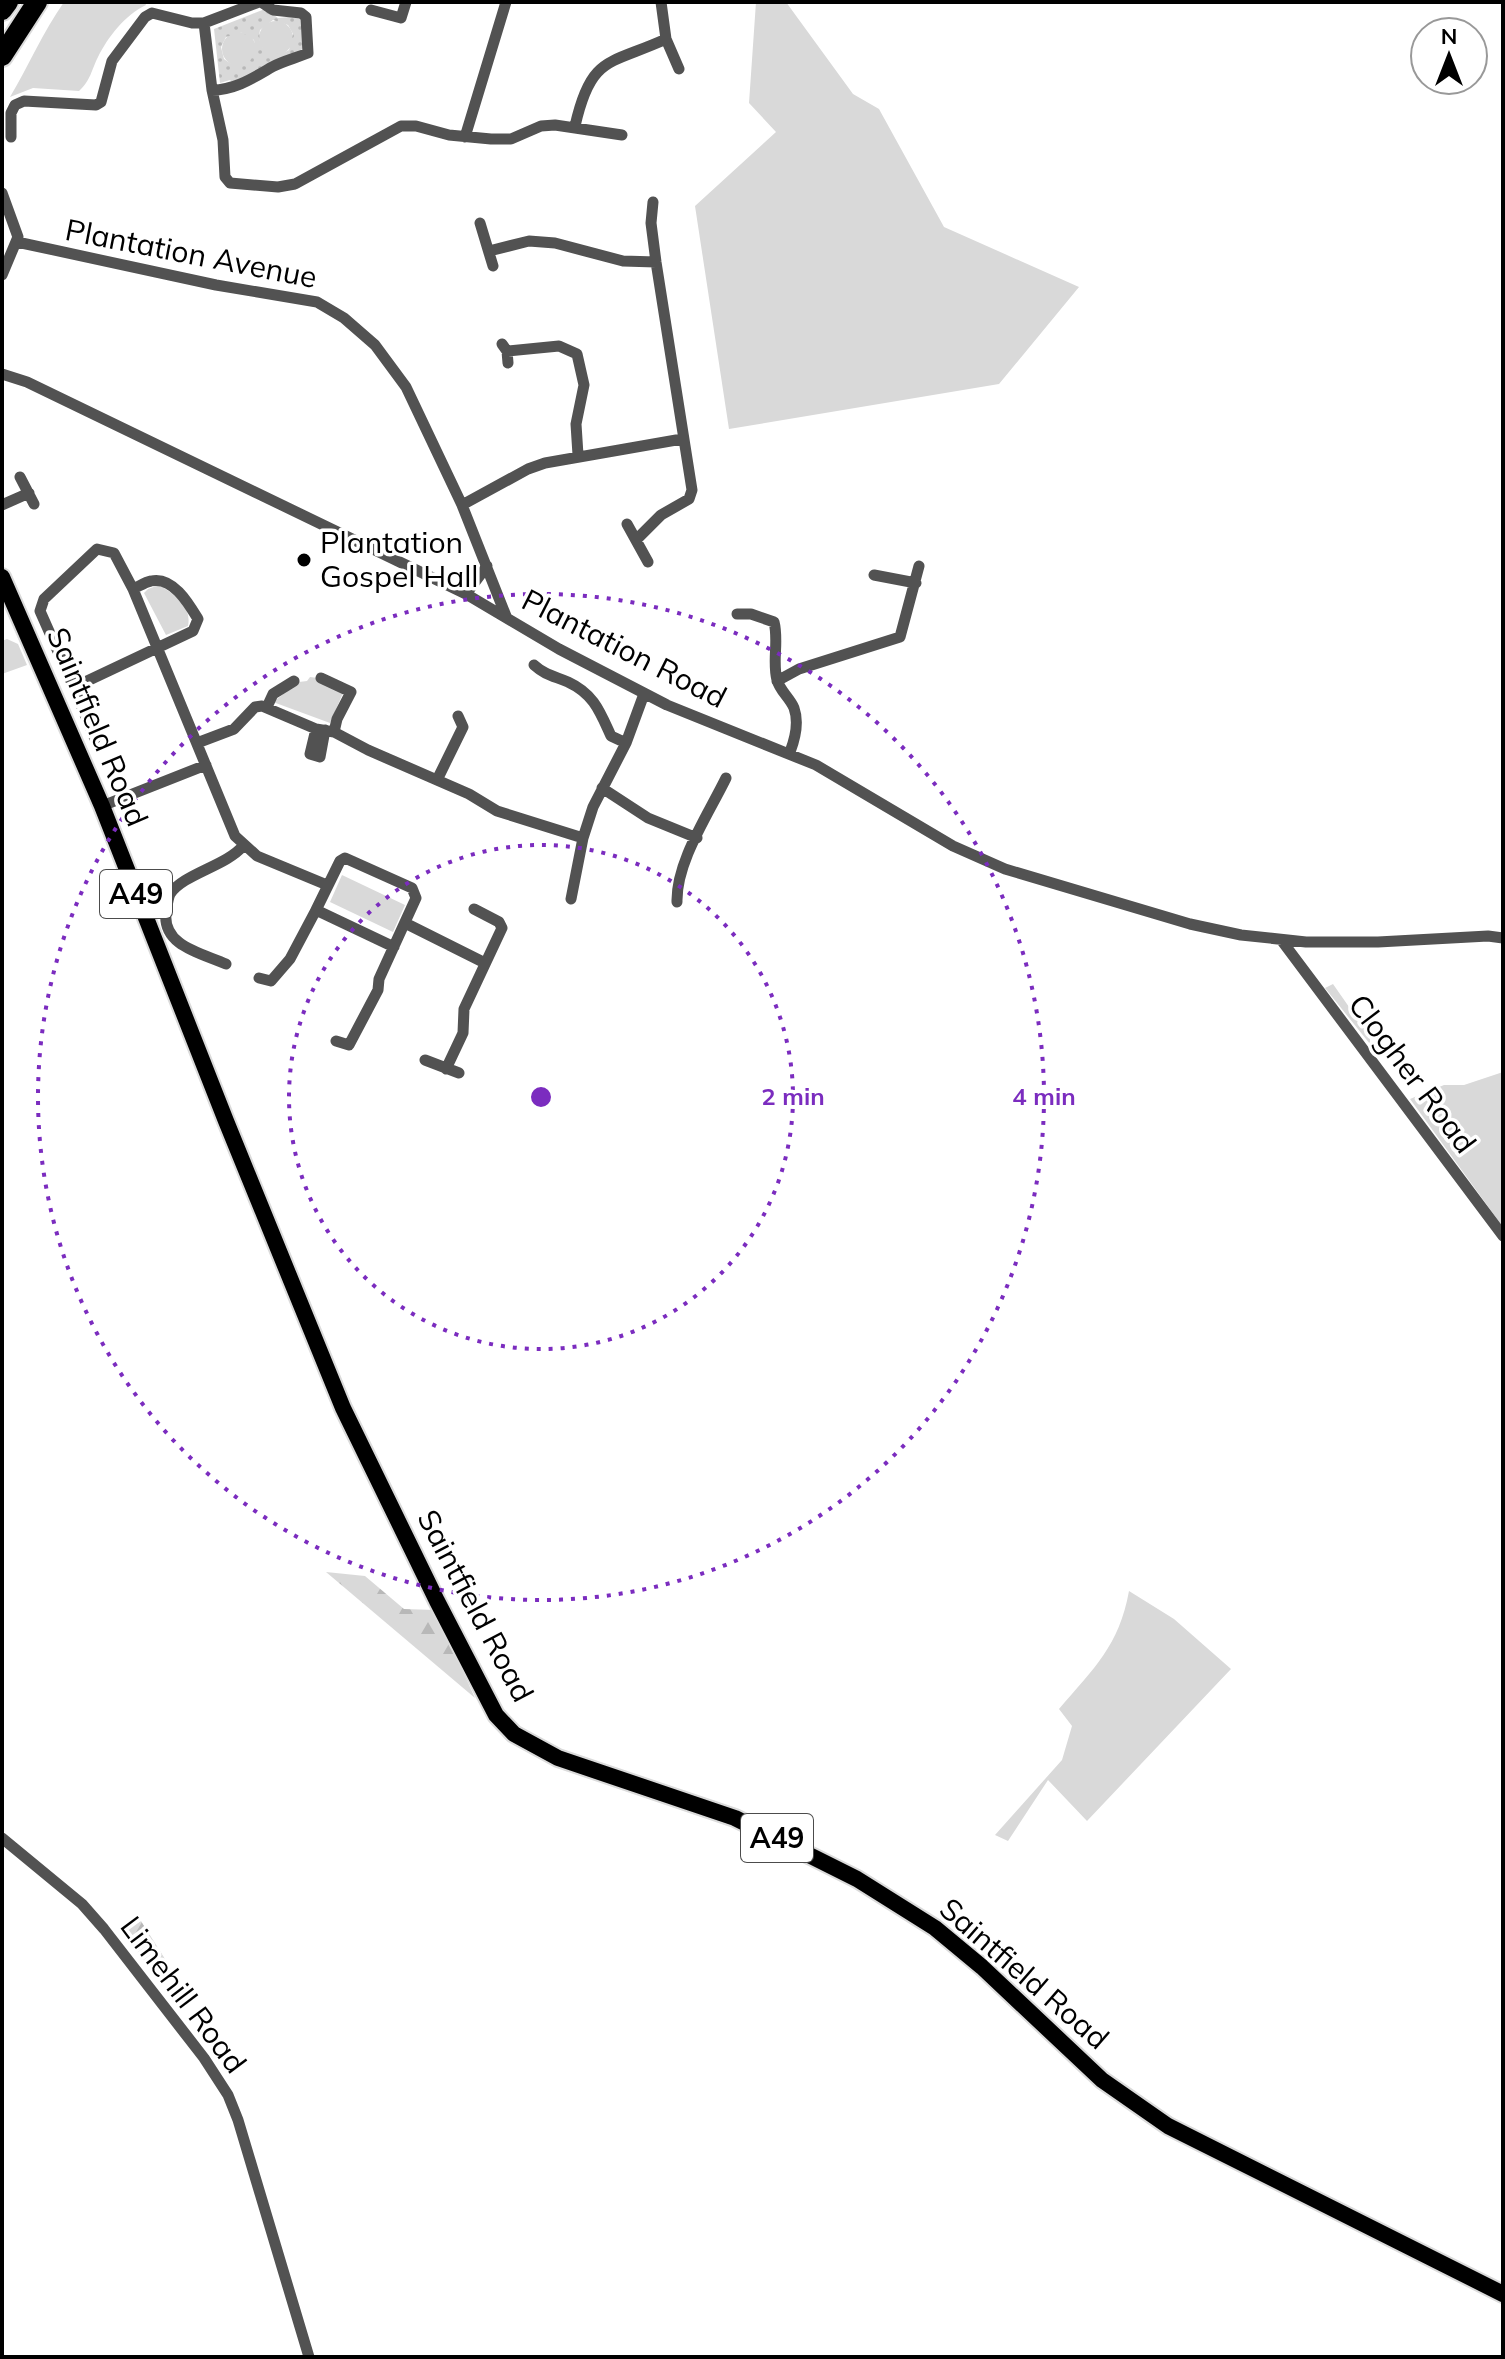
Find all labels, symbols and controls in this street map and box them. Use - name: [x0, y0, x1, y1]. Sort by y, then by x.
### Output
- north arrow: [1409, 16, 1489, 96]
- text: N: [1441, 22, 1457, 50]
- street label: Plantation Avenue: [62, 210, 320, 296]
- place label: Plantation Gospel Hall: [320, 523, 479, 595]
- marker: Plantation Gospel Hall: [295, 551, 313, 569]
- street label: Plantation Road: [516, 580, 733, 716]
- street label: Saintfield Road: [39, 622, 157, 832]
- road number: A49: [100, 870, 172, 918]
- street label: Clogher Road: [1341, 986, 1485, 1160]
- text: 2 min: [761, 1081, 825, 1111]
- text: 4 min: [1012, 1081, 1076, 1111]
- centre of rings: [527, 1083, 555, 1111]
- street label: Saintfield Road: [409, 1503, 542, 1708]
- road number: A49: [741, 1814, 813, 1862]
- street label: Saintfield Road: [932, 1889, 1117, 2057]
- street label: Limehill Road: [112, 1908, 255, 2080]

